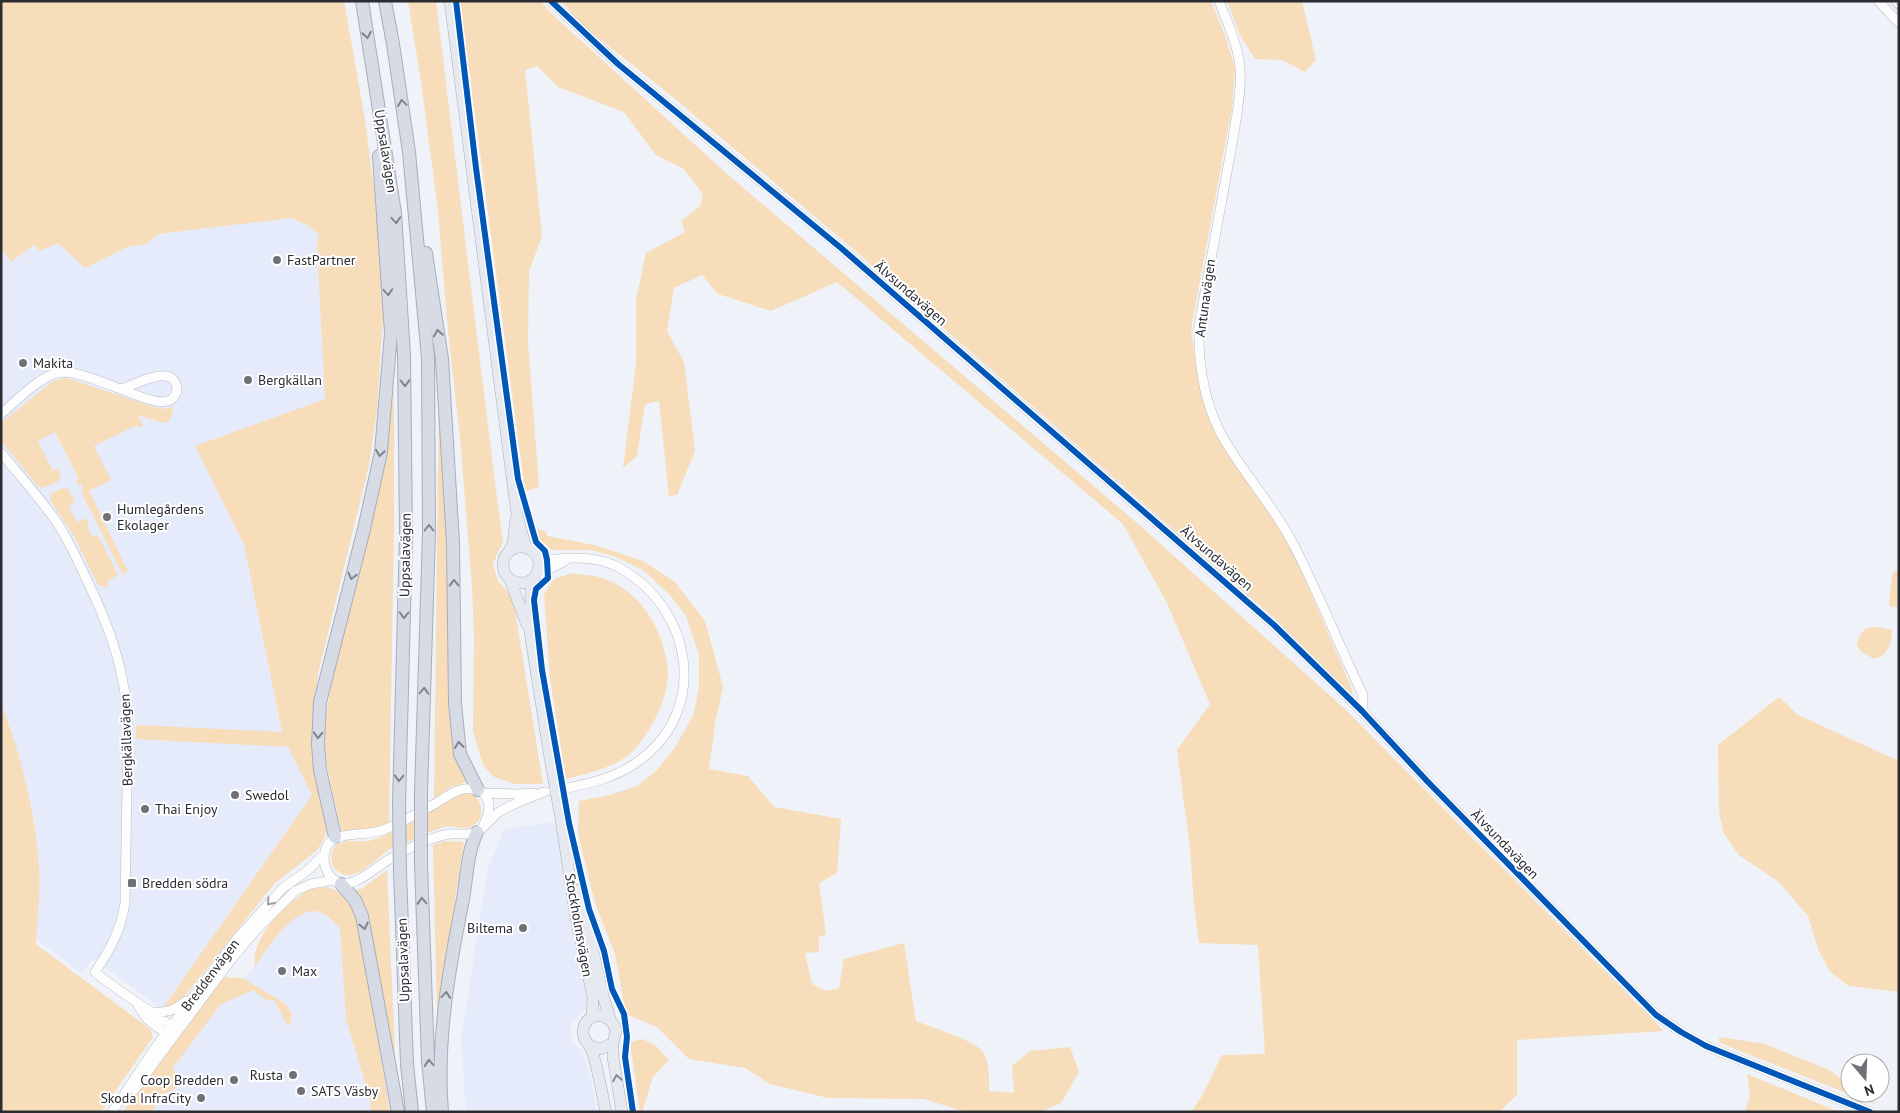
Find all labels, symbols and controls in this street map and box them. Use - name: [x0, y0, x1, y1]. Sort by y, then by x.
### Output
- one-way arrow: [362, 30, 372, 39]
- one-way arrow: [397, 99, 407, 108]
- street label: Uppsalavägen: [371, 108, 401, 194]
- one-way arrow: [390, 217, 401, 225]
- place label: FastPartner: [287, 251, 356, 269]
- marker: FastPartner: [271, 254, 283, 266]
- street label: Älvsundavägen: [871, 256, 951, 330]
- street label: Antunavägen: [1191, 258, 1219, 338]
- one-way arrow: [383, 288, 394, 296]
- one-way arrow: [434, 329, 444, 338]
- place label: Makita: [33, 354, 73, 372]
- marker: Makita: [17, 357, 29, 369]
- place label: Bergkällan: [258, 371, 322, 389]
- marker: Bergkällan: [242, 374, 254, 386]
- one-way arrow: [400, 379, 410, 387]
- one-way arrow: [375, 449, 385, 458]
- place label: Humlegårdens Ekolager: [117, 500, 204, 534]
- marker: Humlegårdens Ekolager: [101, 511, 113, 523]
- street label: Uppsalavägen: [395, 513, 415, 597]
- street label: Älvsundavägen: [1177, 521, 1257, 595]
- one-way arrow: [424, 524, 434, 532]
- one-way arrow: [347, 572, 357, 580]
- one-way arrow: [449, 578, 459, 586]
- one-way arrow: [399, 612, 409, 619]
- one-way arrow: [419, 686, 429, 694]
- street label: Bergkällavägen: [115, 694, 137, 786]
- one-way arrow: [313, 731, 324, 739]
- one-way arrow: [454, 741, 465, 749]
- one-way arrow: [394, 774, 405, 782]
- place label: Swedol: [245, 786, 289, 804]
- marker: Swedol: [229, 789, 241, 801]
- place label: Thai Enjoy: [155, 800, 218, 818]
- marker: Thai Enjoy: [139, 803, 151, 815]
- street label: Älvsundavägen: [1467, 805, 1543, 883]
- street label: Stockholmsvägen: [561, 872, 597, 978]
- place label: Bredden södra: [142, 874, 228, 892]
- marker: Bredden södra: [126, 877, 138, 889]
- one-way arrow: [267, 896, 276, 905]
- one-way arrow: [417, 897, 427, 904]
- street label: Uppsalavägen: [393, 918, 413, 1002]
- place label: Biltema: [467, 919, 513, 937]
- one-way arrow: [358, 922, 369, 931]
- marker: Biltema: [517, 922, 529, 934]
- street label: Breddenvägen: [177, 935, 243, 1015]
- place label: Max: [292, 962, 317, 980]
- marker: Max: [276, 965, 288, 977]
- one-way arrow: [440, 991, 451, 999]
- north arrow: [1840, 1053, 1890, 1103]
- one-way arrow: [423, 1059, 434, 1067]
- place label: Rusta: [250, 1066, 283, 1084]
- marker: Rusta: [287, 1069, 299, 1081]
- place label: Coop Bredden: [140, 1071, 224, 1089]
- one-way arrow: [612, 1073, 622, 1082]
- marker: Coop Bredden: [228, 1074, 240, 1086]
- text: N: [1862, 1080, 1877, 1100]
- place label: SATS Väsby: [311, 1082, 379, 1100]
- marker: SATS Väsby: [295, 1085, 307, 1097]
- place label: Skoda InfraCity: [100, 1089, 191, 1107]
- marker: Skoda InfraCity: [195, 1092, 207, 1104]

